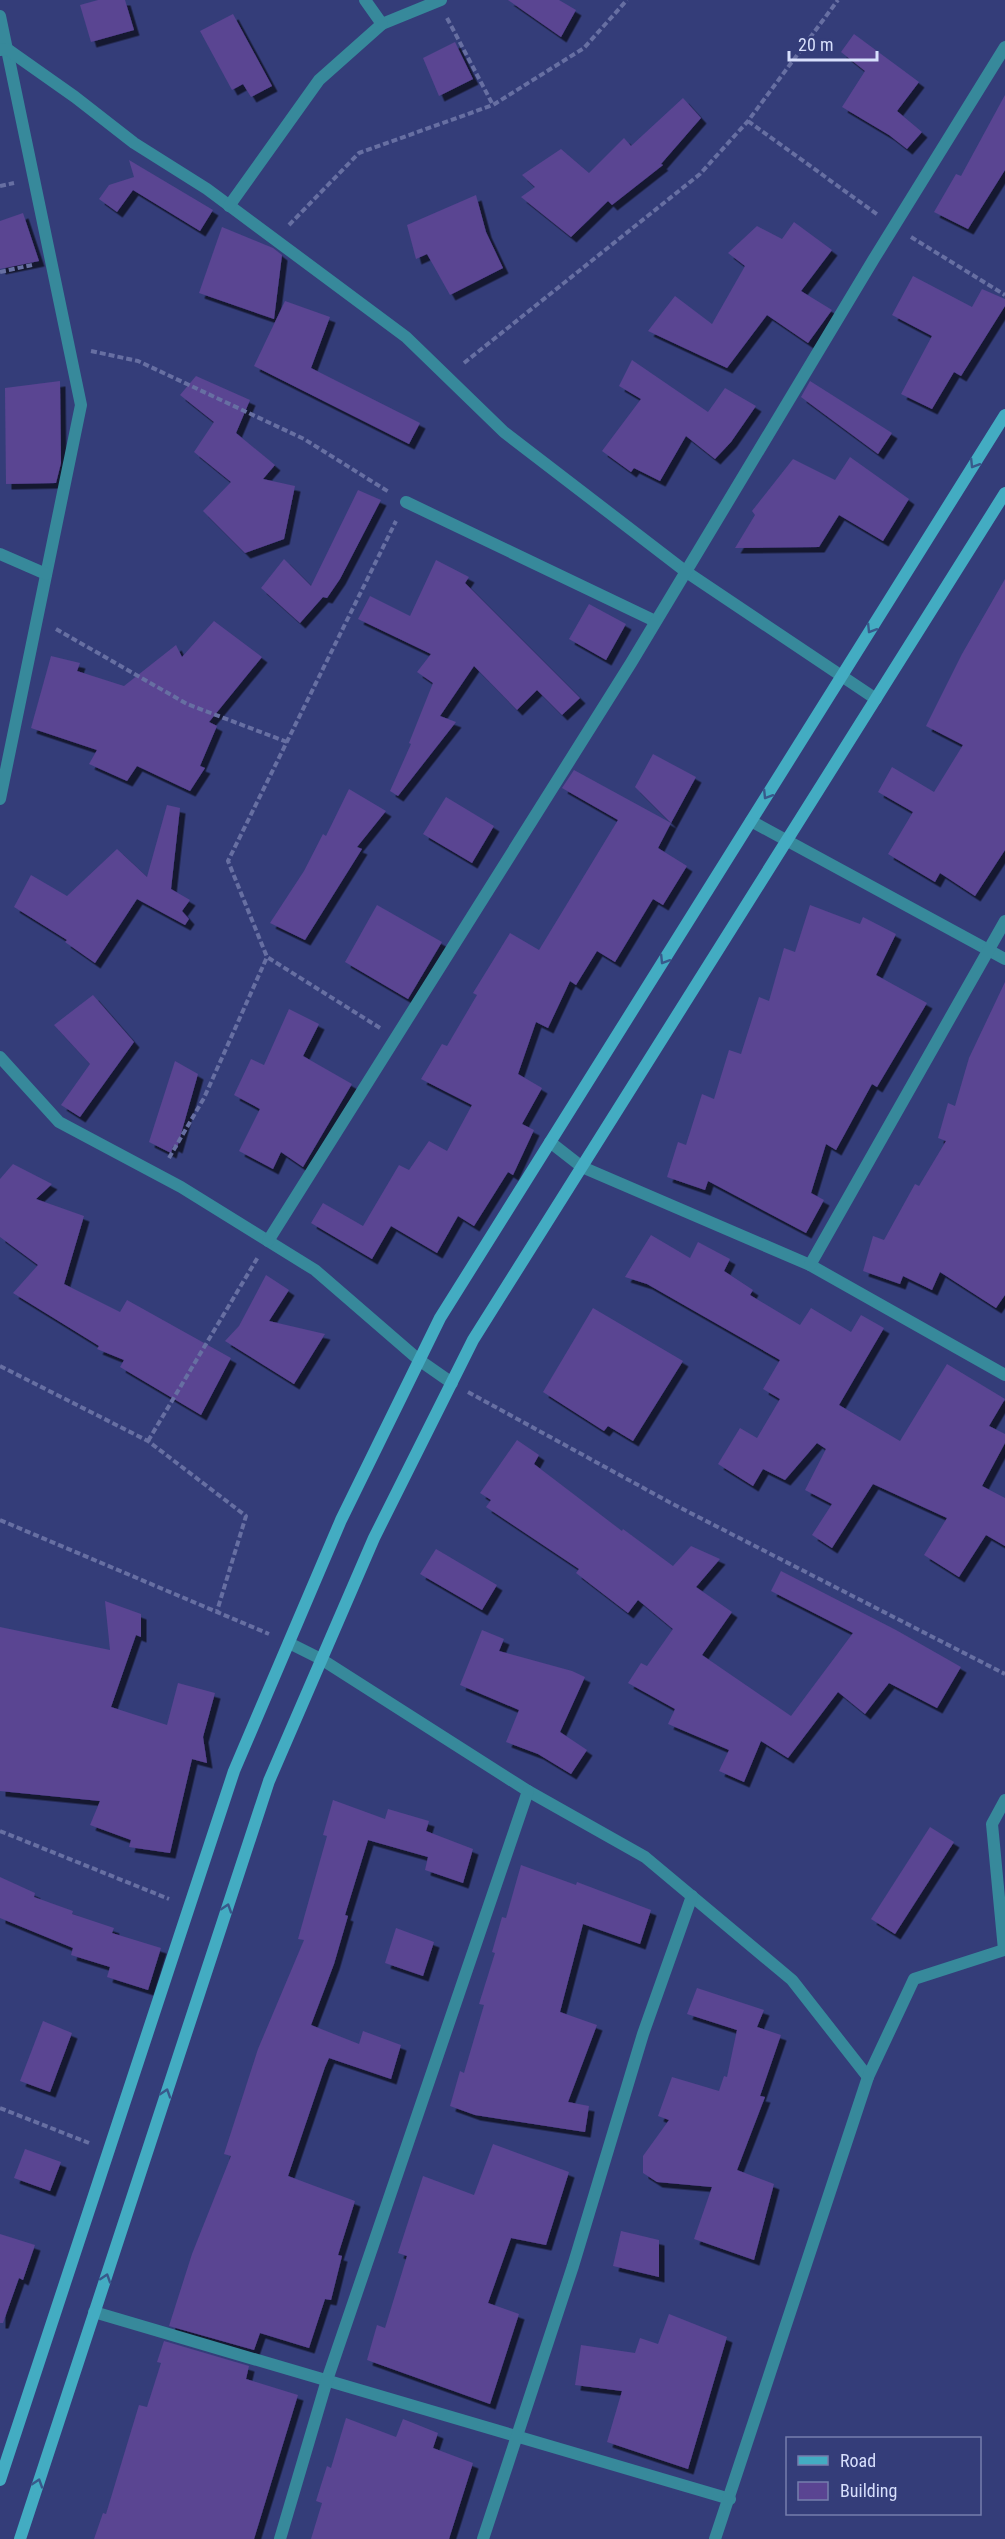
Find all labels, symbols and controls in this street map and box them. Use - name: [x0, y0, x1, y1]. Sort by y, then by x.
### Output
- scale bar: [789, 24, 878, 62]
- text: 20 m: [798, 34, 833, 55]
- one-way arrow: [970, 457, 981, 468]
- one-way arrow: [867, 623, 878, 634]
- one-way arrow: [763, 789, 775, 799]
- one-way arrow: [659, 954, 671, 964]
- one-way arrow: [220, 1903, 232, 1914]
- one-way arrow: [159, 2088, 172, 2099]
- one-way arrow: [98, 2273, 111, 2284]
- legend: [786, 2437, 981, 2515]
- text: Road: [840, 2450, 876, 2471]
- one-way arrow: [31, 2478, 44, 2489]
- text: Building: [840, 2480, 897, 2501]

